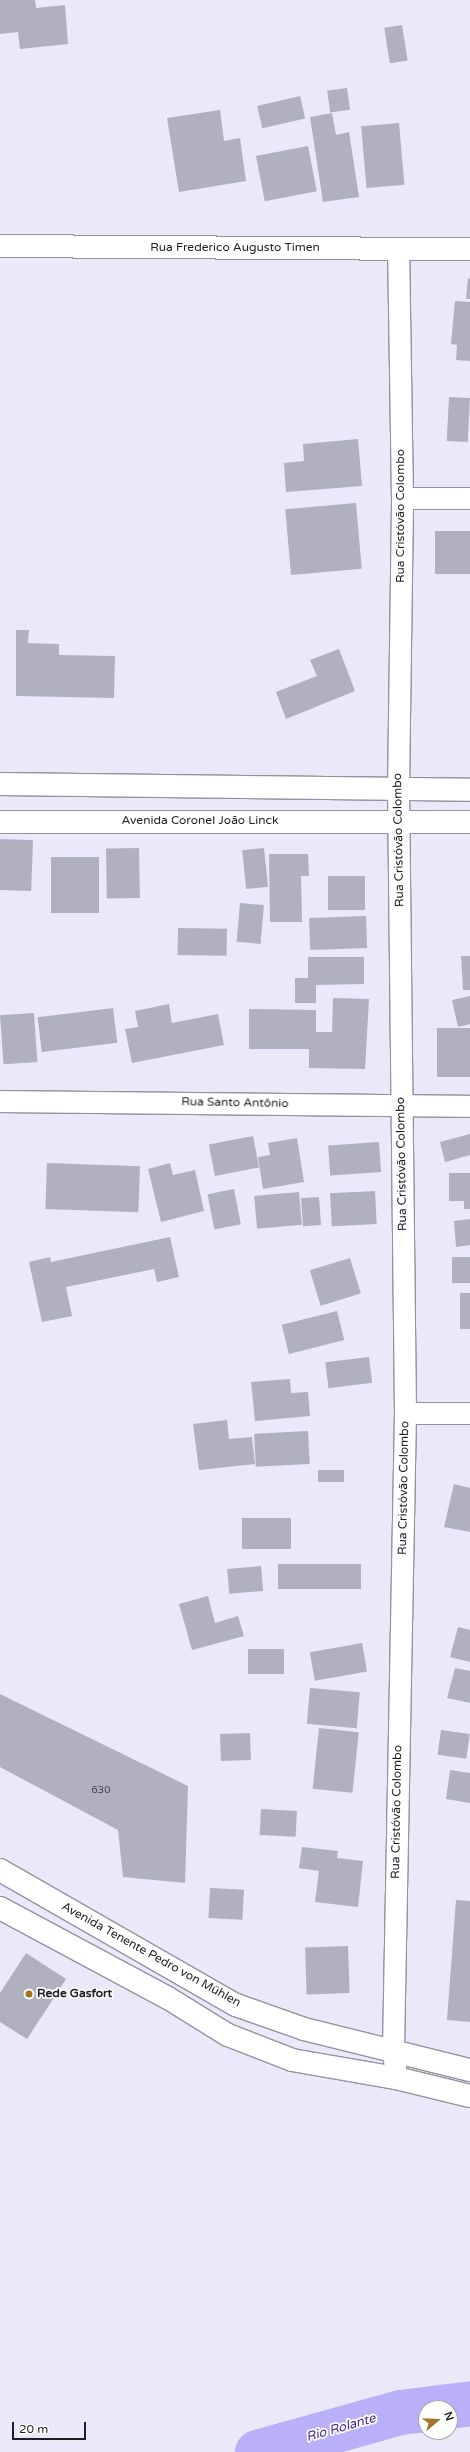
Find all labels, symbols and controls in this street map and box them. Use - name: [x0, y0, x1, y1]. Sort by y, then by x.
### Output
- street label: Rua Frederico Augusto Timen: [150, 241, 320, 255]
- street label: Rua Cristóvão Colombo: [394, 449, 408, 583]
- street label: Rua Cristóvão Colombo: [391, 773, 407, 907]
- street label: Avenida Coronel João Linck: [122, 814, 278, 828]
- street label: Rua Santo Antônio: [181, 1095, 289, 1111]
- street label: Rua Cristóvão Colombo: [394, 1097, 410, 1231]
- street label: Rua Cristóvão Colombo: [396, 1421, 412, 1555]
- street label: Rua Cristóvão Colombo: [389, 1745, 405, 1879]
- house number: 630: [92, 1785, 110, 1797]
- street label: Avenida Tenente Pedro von Mühlen: [59, 1900, 243, 2010]
- place label: Rede Gasfort: [37, 1987, 112, 2001]
- marker: Rede Gasfort: [24, 1989, 34, 1999]
- north arrow: [418, 2400, 458, 2440]
- text: N: [441, 2410, 456, 2423]
- water label: Rio Rolante: [304, 2411, 378, 2445]
- scale bar: [14, 2414, 88, 2440]
- text: 20 m: [19, 2422, 48, 2436]

